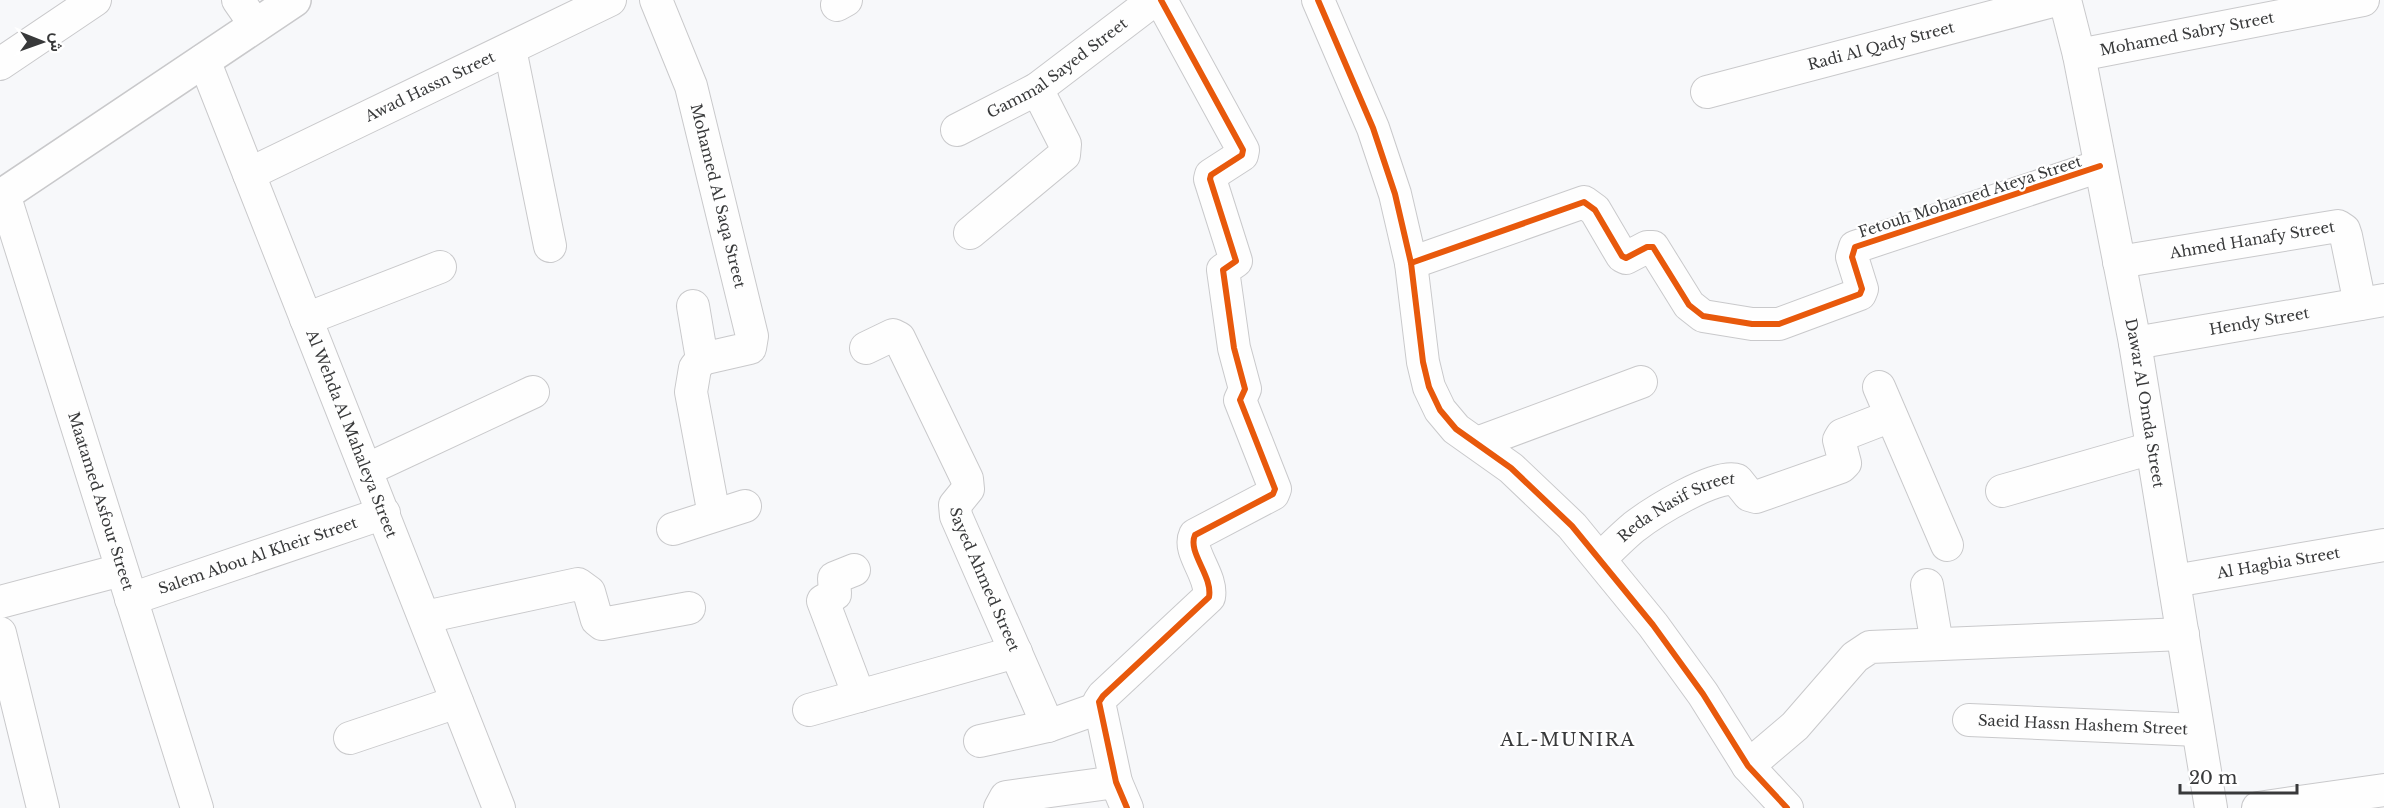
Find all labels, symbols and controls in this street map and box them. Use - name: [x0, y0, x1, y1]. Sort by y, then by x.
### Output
- street label: Mohamed Sabry Street: [2098, 7, 2276, 60]
- north arrow: [12, 12, 72, 72]
- street label: Gammal Sayed Street: [983, 13, 1131, 122]
- street label: Radi Al Qady Street: [1805, 17, 1957, 74]
- text: ش: [47, 32, 67, 52]
- street label: Awad Hassn Street: [361, 47, 498, 126]
- street label: Mohamed Al Saqa Street: [687, 102, 750, 290]
- street label: Fetouh Mohamed Ateya Street: [1856, 151, 2084, 242]
- street label: Ahmed Hanafy Street: [2167, 217, 2336, 263]
- street label: Hendy Street: [2208, 303, 2311, 339]
- street label: Dawar Al Omda Street: [2121, 317, 2169, 489]
- street label: Al Wehda Al Mahaleya Street: [302, 326, 402, 541]
- street label: Maatamed Asfour Street: [64, 409, 138, 593]
- street label: Reda Nasif Street: [1613, 469, 1736, 546]
- street label: Sayed Ahmed Street: [946, 506, 1024, 654]
- street label: Salem Abou Al Kheir Street: [156, 513, 360, 598]
- street label: Al Hagbia Street: [2214, 543, 2342, 583]
- street label: Saeid Hassn Hashem Street: [1977, 710, 2189, 739]
- district label: AL-MUNIRA: [1499, 729, 1636, 751]
- scale bar: [2180, 757, 2297, 795]
- text: 20 m: [2189, 767, 2237, 789]

